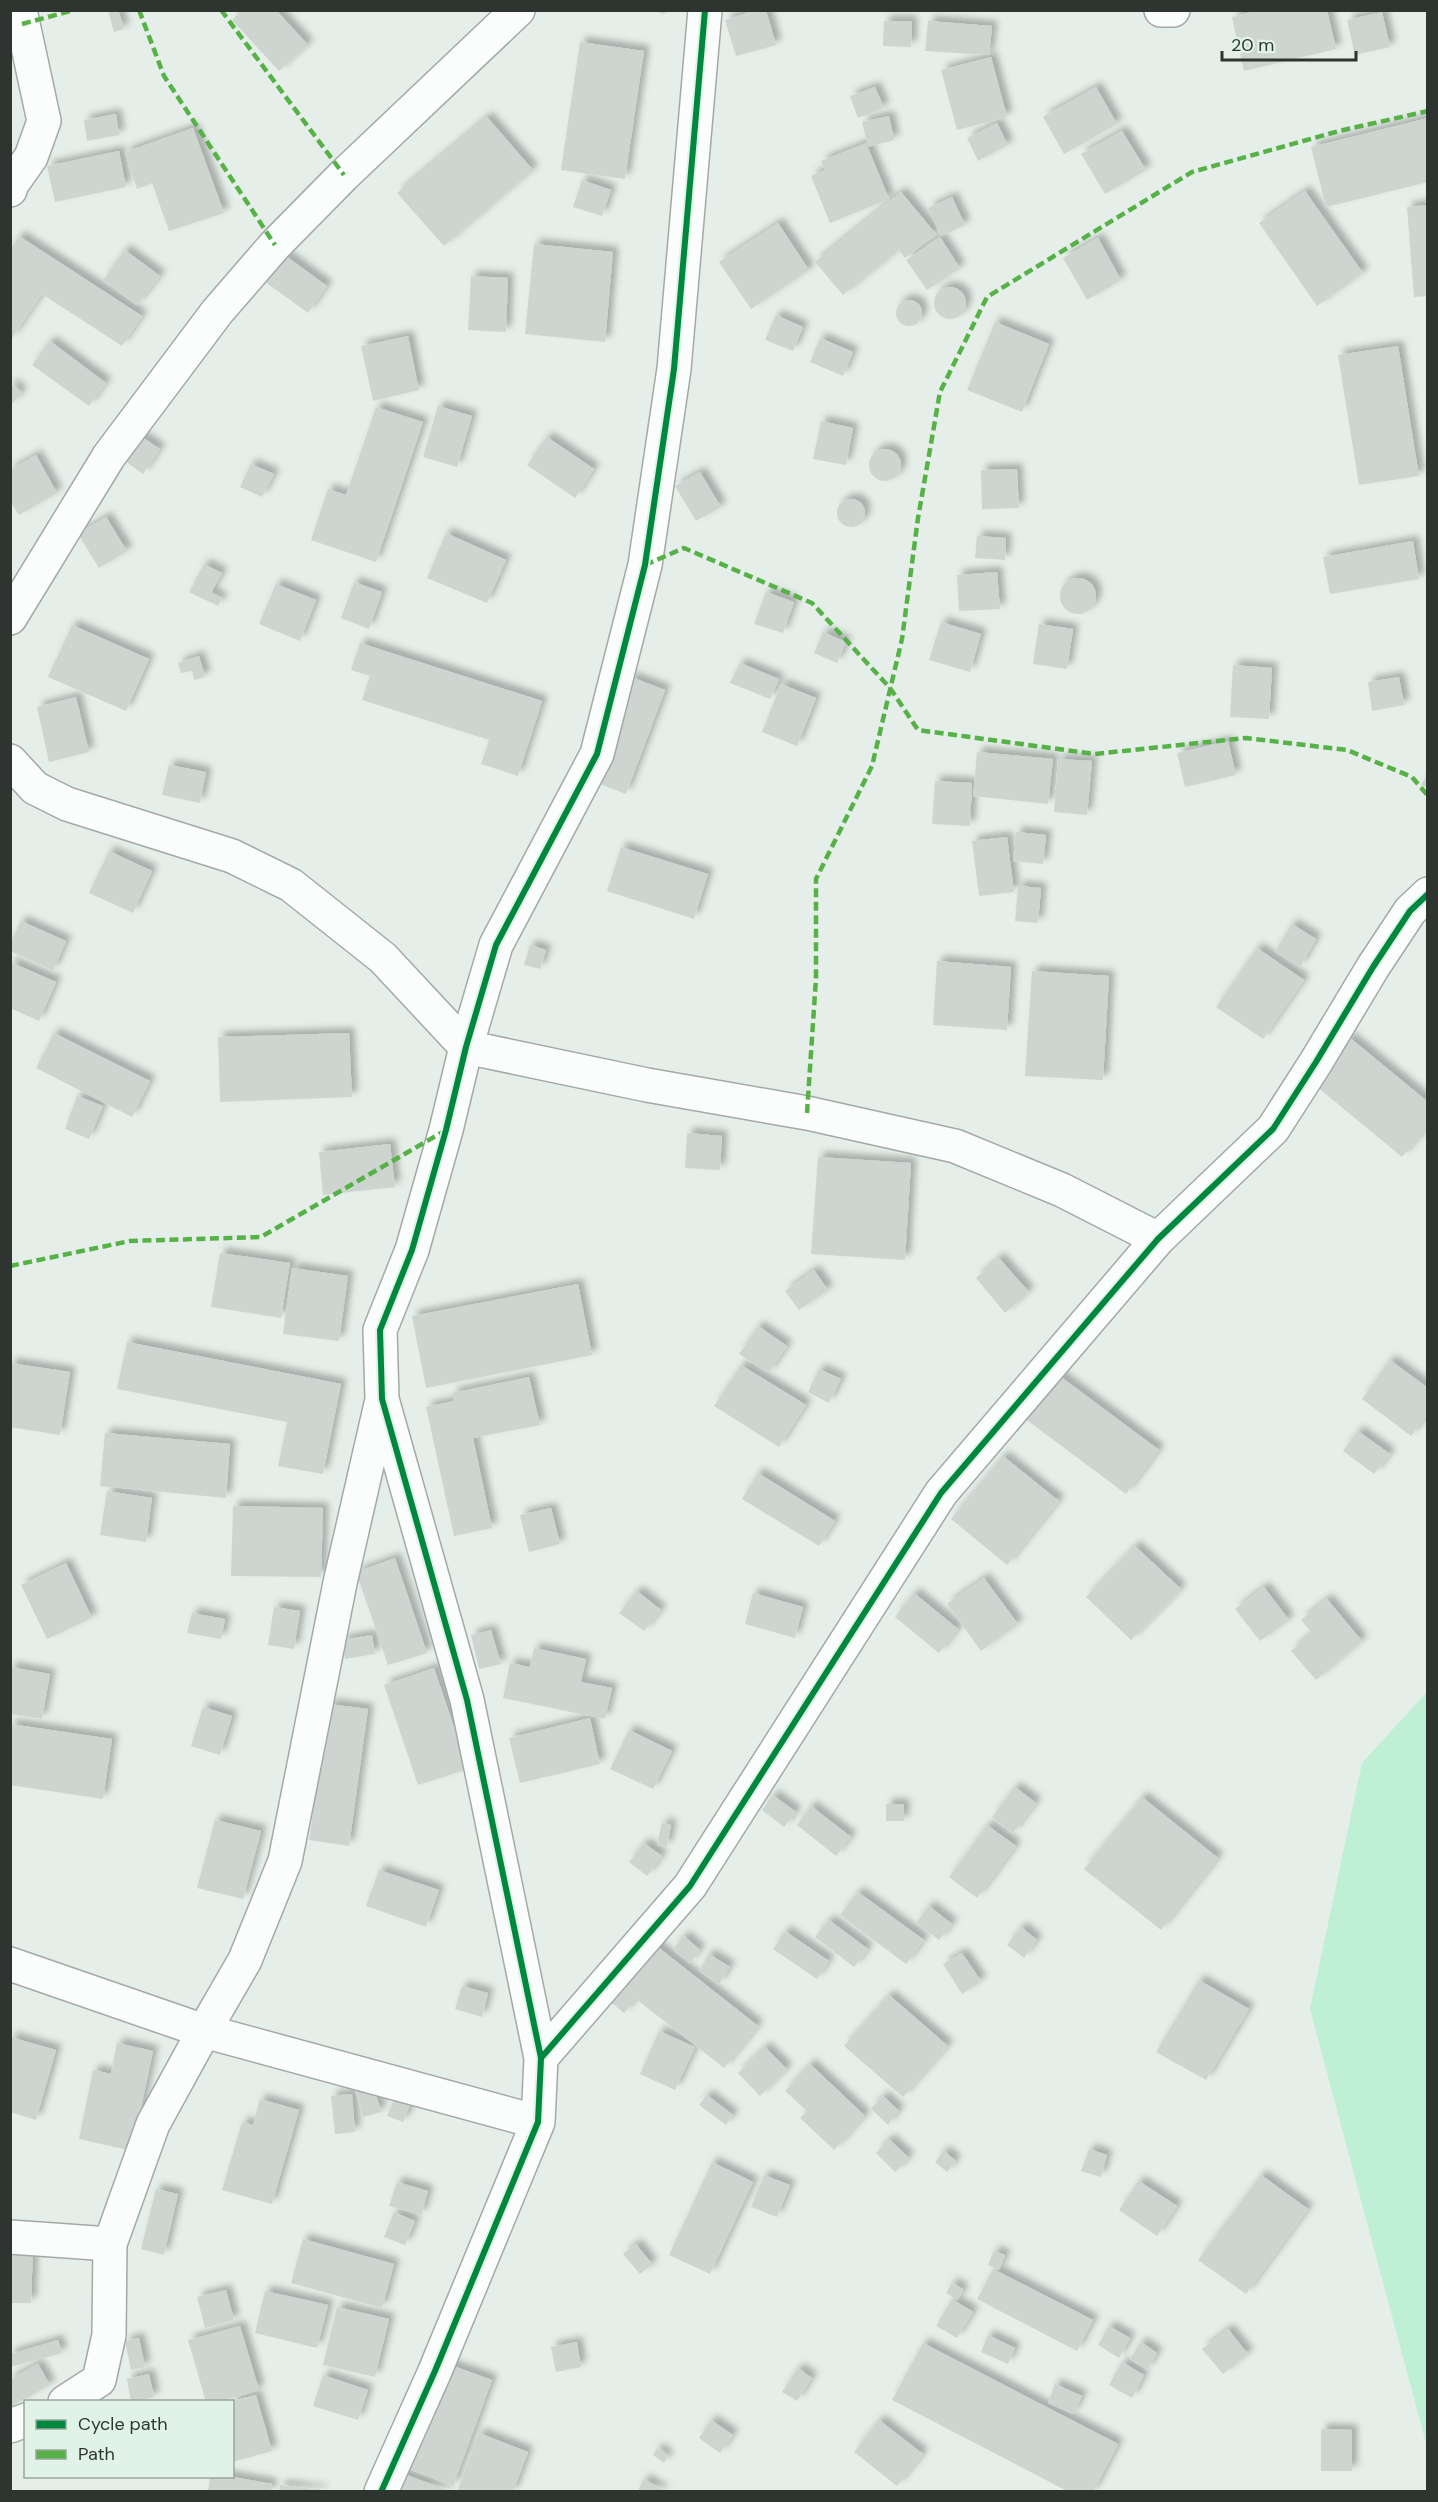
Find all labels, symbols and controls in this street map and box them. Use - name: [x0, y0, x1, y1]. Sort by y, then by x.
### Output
- scale bar: [1222, 24, 1356, 62]
- text: 20 m: [1231, 33, 1274, 57]
- legend: [24, 2400, 234, 2478]
- text: Cycle path: [78, 2412, 168, 2436]
- text: Path: [78, 2442, 115, 2466]

